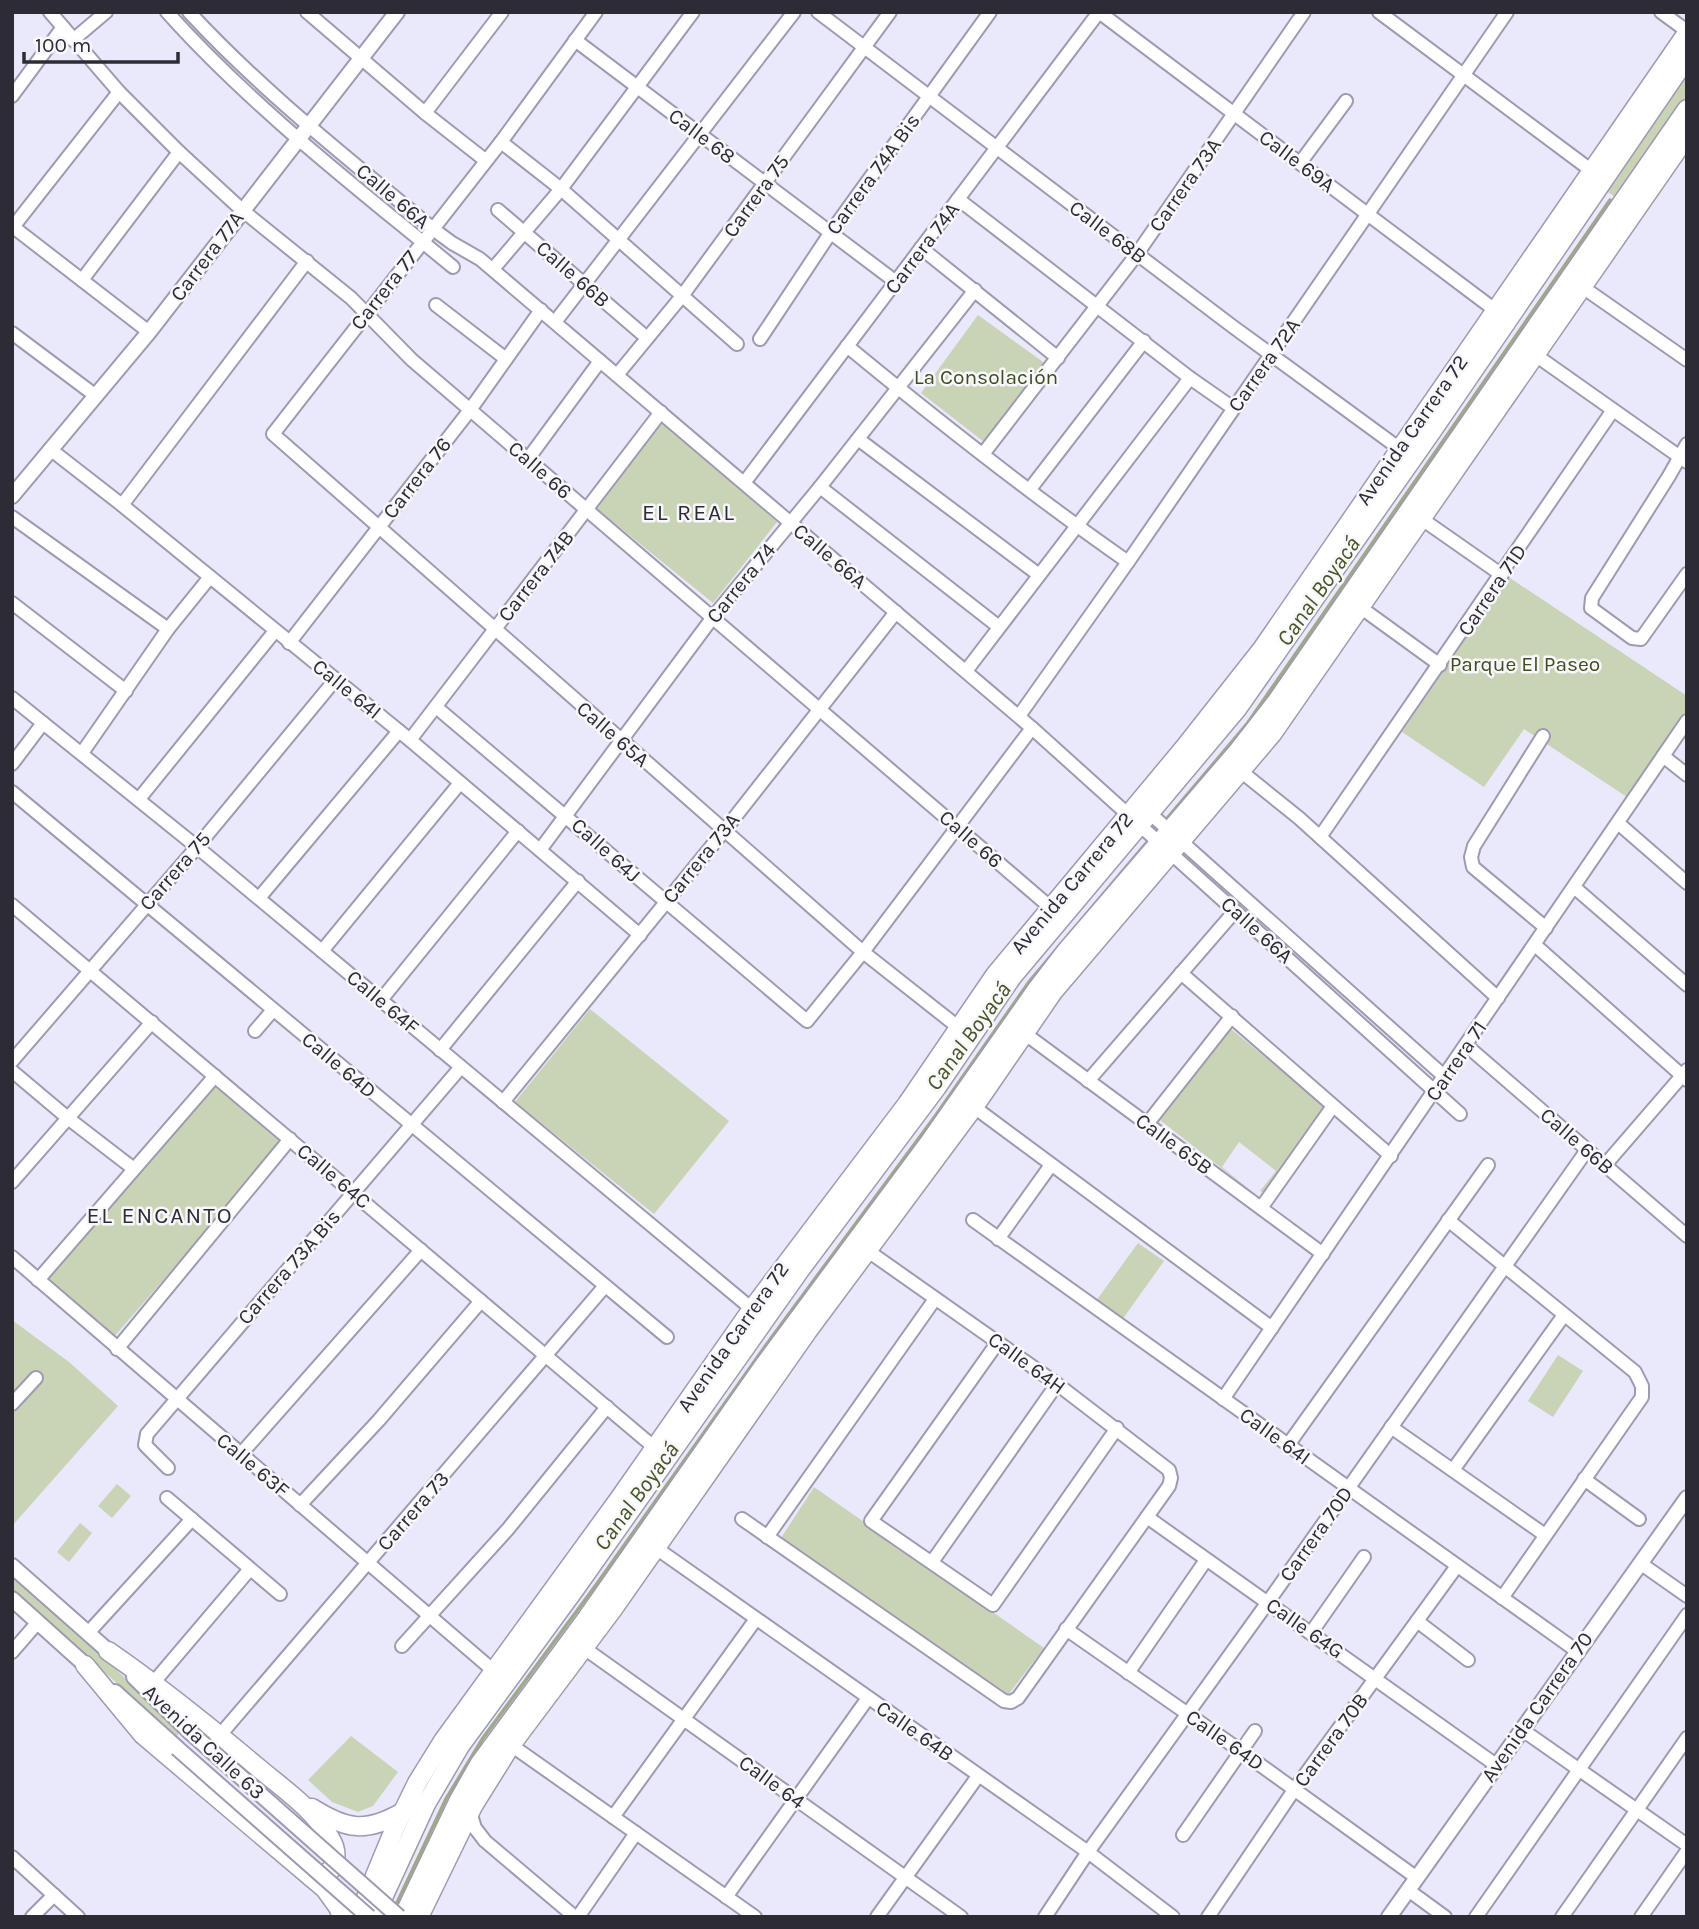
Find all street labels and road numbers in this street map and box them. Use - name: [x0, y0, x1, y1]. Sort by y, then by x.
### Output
- street label: Calle 68: [664, 103, 740, 169]
- street label: Carrera 74A Bis: [821, 109, 925, 239]
- street label: Calle 69A: [1255, 125, 1339, 197]
- street label: Carrera 73A: [1144, 134, 1226, 236]
- street label: Carrera 75: [718, 150, 794, 242]
- street label: Calle 66A: [352, 158, 434, 234]
- street label: Calle 68B: [1065, 195, 1151, 269]
- street label: Carrera 74A: [880, 198, 964, 298]
- street label: Carrera 77A: [165, 206, 249, 306]
- street label: Calle 66B: [532, 236, 614, 312]
- street label: Carrera 77: [346, 245, 423, 335]
- street label: Carrera 72A: [1223, 314, 1305, 416]
- street label: Avenida Carrera 72: [1351, 350, 1473, 510]
- street label: Carrera 76: [378, 433, 456, 523]
- street label: Calle 66: [503, 436, 577, 504]
- street label: Calle 66A: [789, 518, 871, 594]
- street label: Carrera 74B: [493, 526, 579, 626]
- street label: Carrera 74: [701, 538, 781, 628]
- street label: Carrera 71D: [1453, 540, 1531, 640]
- street label: Calle 64I: [308, 654, 386, 724]
- street label: Calle 65A: [572, 696, 654, 772]
- street label: Calle 66: [934, 805, 1008, 873]
- street label: Avenida Carrera 72: [1006, 807, 1138, 959]
- street label: Carrera 73A: [657, 808, 745, 908]
- street label: Calle 64J: [567, 813, 645, 887]
- street label: Carrera 75: [134, 827, 216, 915]
- street label: Calle 66A: [1216, 892, 1298, 968]
- street label: Calle 64F: [342, 965, 424, 1039]
- street label: Carrera 71: [1421, 1016, 1491, 1106]
- street label: Calle 64D: [297, 1027, 381, 1103]
- street label: Calle 66B: [1536, 1103, 1618, 1179]
- street label: Calle 65B: [1131, 1108, 1217, 1180]
- street label: Calle 64C: [292, 1138, 376, 1214]
- street label: Carrera 73A Bis: [233, 1205, 345, 1329]
- street label: Avenida Carrera 72: [672, 1257, 794, 1417]
- street label: Calle 64H: [984, 1327, 1070, 1399]
- street label: Calle 64I: [1235, 1402, 1315, 1470]
- street label: Calle 63F: [212, 1428, 294, 1502]
- street label: Carrera 73: [372, 1467, 454, 1555]
- street label: Carrera 70D: [1274, 1482, 1358, 1586]
- street label: Calle 64G: [1262, 1593, 1348, 1663]
- street label: Avenida Carrera 70: [1476, 1627, 1598, 1787]
- street label: Avenida Calle 63: [138, 1680, 270, 1804]
- street label: Carrera 70B: [1289, 1688, 1373, 1792]
- street label: Calle 64B: [872, 1696, 958, 1766]
- street label: Calle 64D: [1181, 1704, 1269, 1776]
- street label: Calle 64: [734, 1750, 810, 1814]

